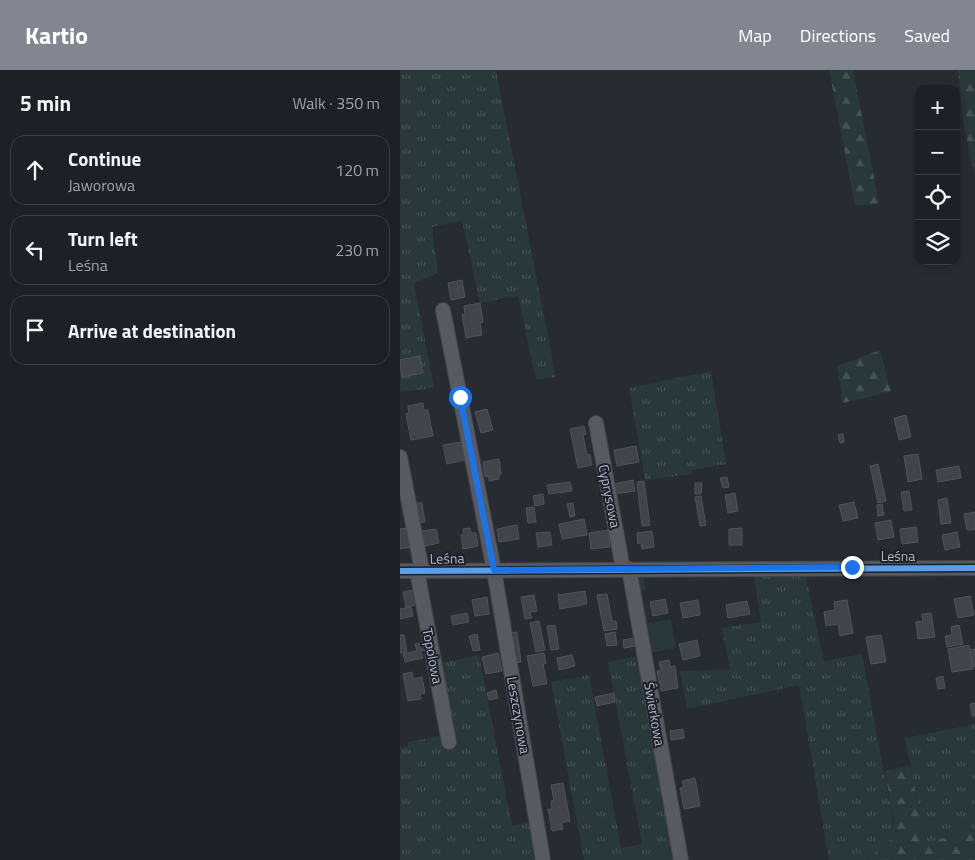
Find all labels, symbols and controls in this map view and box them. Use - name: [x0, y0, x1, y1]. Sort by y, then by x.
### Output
- text: Kartio: [25, 17, 88, 53]
- text: Map: [738, 22, 772, 49]
- text: Directions: [800, 22, 876, 49]
- text: Saved: [904, 22, 950, 49]
- map controls: [915, 85, 960, 265]
- button: +: [915, 85, 960, 130]
- text: 5 min: [20, 87, 71, 119]
- text: Walk · 350 m: [292, 91, 380, 115]
- button: −: [915, 130, 960, 175]
- text: Continue: [68, 144, 141, 173]
- icon: ahead: [21, 156, 49, 184]
- text: 120 m: [335, 158, 379, 182]
- text: Jaworowa: [68, 173, 135, 197]
- button: locate: [915, 175, 960, 220]
- button: layers: [915, 220, 960, 265]
- text: Turn left: [68, 224, 138, 253]
- icon: left: [21, 236, 49, 264]
- text: 230 m: [335, 238, 379, 262]
- text: Leśna: [68, 253, 108, 277]
- icon: arrive: [21, 316, 49, 344]
- text: Arrive at destination: [68, 316, 236, 345]
- route start: [449, 386, 472, 409]
- street label: Cyprysowa: [594, 462, 626, 530]
- street label: Leśna: [881, 545, 915, 566]
- street label: Leśna: [429, 547, 465, 569]
- route end: [841, 556, 864, 579]
- street label: Topolowa: [417, 626, 449, 686]
- street label: Leszczynowa: [502, 675, 536, 755]
- street label: Świerkowa: [639, 680, 671, 748]

